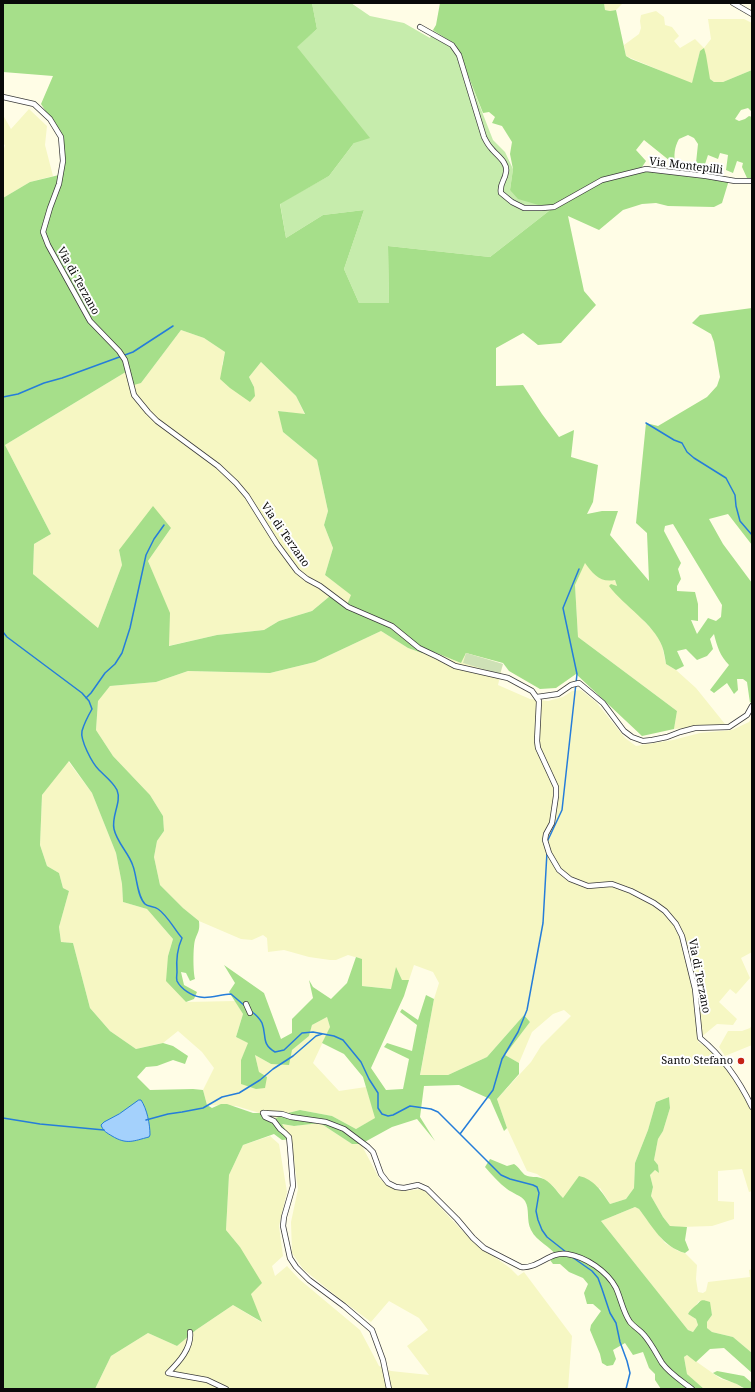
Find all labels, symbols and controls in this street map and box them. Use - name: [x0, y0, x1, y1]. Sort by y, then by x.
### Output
- street label: Via Montepilli: [648, 155, 724, 177]
- street label: Via di Terzano: [54, 245, 102, 317]
- street label: Via di Terzano: [258, 500, 312, 570]
- street label: Via di Terzano: [685, 938, 713, 1014]
- place label: Santo Stefano: [661, 1054, 733, 1068]
- marker: Santo Stefano: [736, 1056, 746, 1066]

